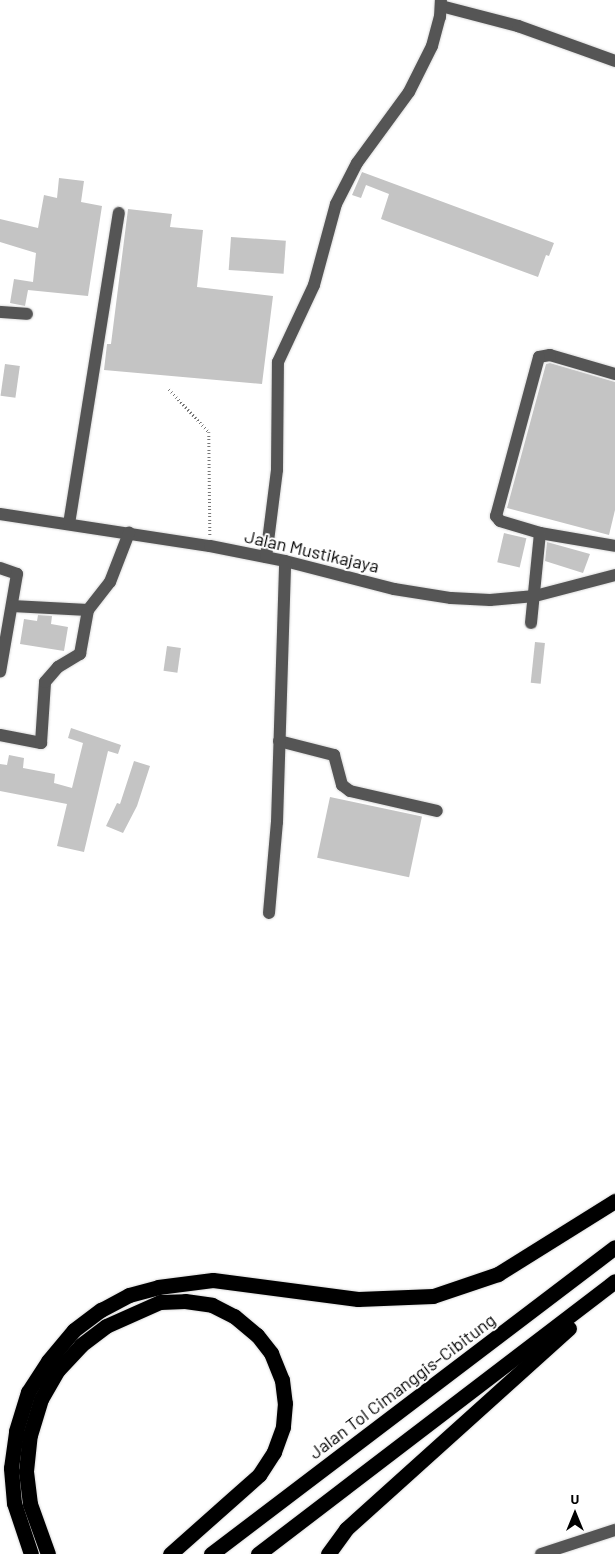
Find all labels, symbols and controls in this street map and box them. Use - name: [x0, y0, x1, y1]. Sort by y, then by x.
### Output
- street label: Jalan Mustikajaya: [243, 525, 381, 577]
- street label: Jalan Tol Cimanggis–Cibitung: [304, 1309, 500, 1463]
- north arrow: [550, 1489, 600, 1539]
- text: U: [571, 1490, 579, 1507]

